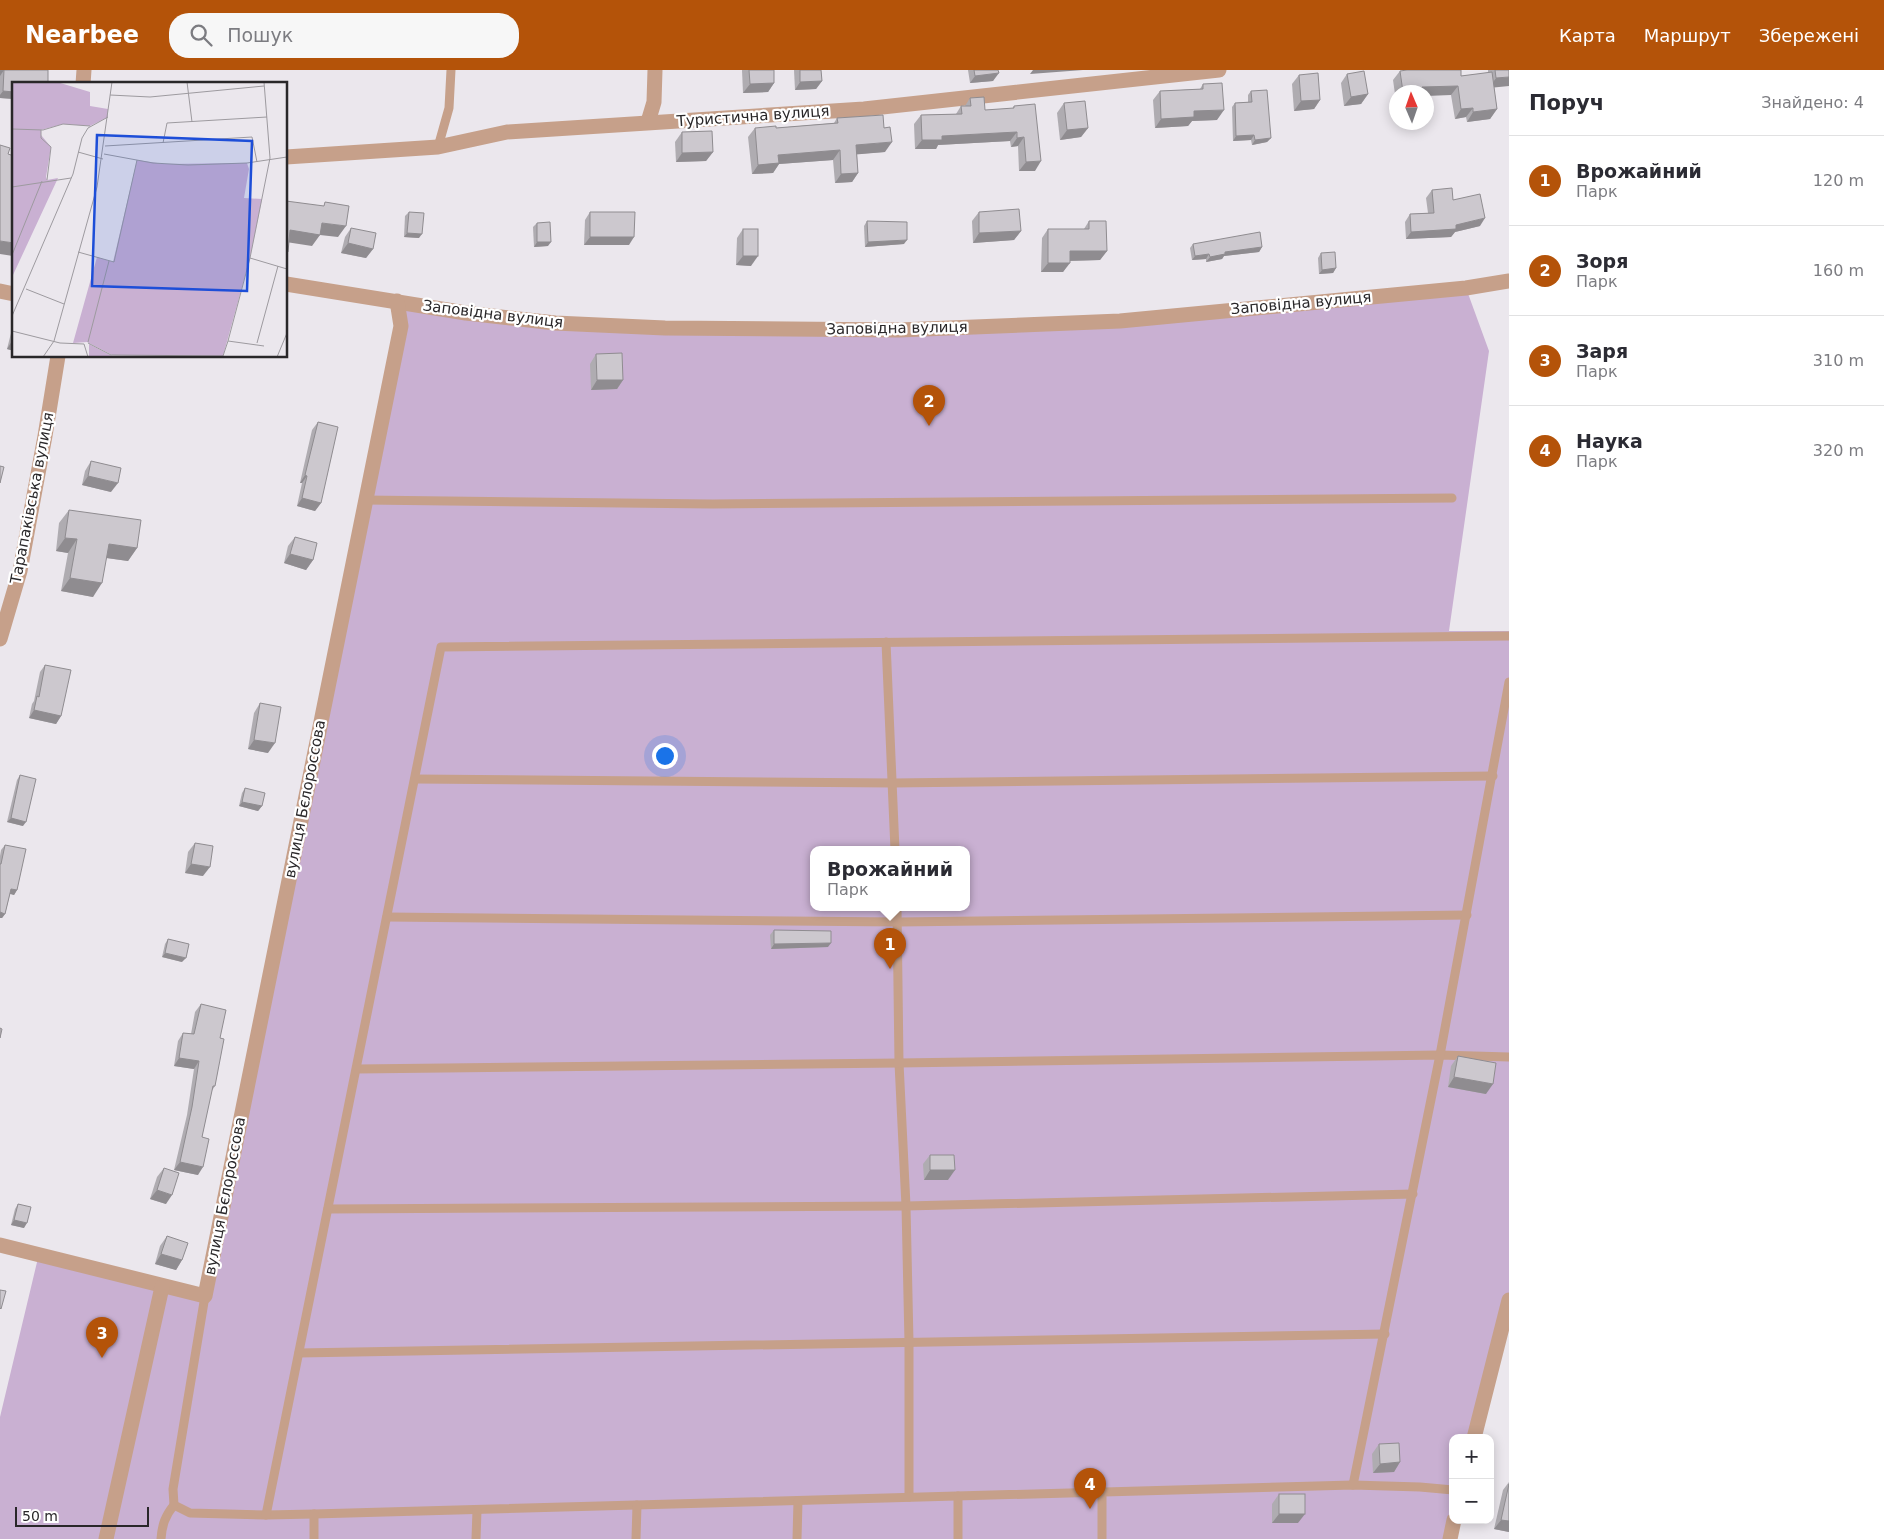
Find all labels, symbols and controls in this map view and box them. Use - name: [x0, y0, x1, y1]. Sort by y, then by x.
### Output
- search box: [169, 13, 519, 58]
- text: Nearbee: [25, 21, 139, 49]
- icon: search: [187, 21, 215, 49]
- text: Пошук: [227, 24, 293, 46]
- text: Карта: [1559, 25, 1616, 46]
- text: Маршрут: [1644, 25, 1731, 46]
- text: Збережені: [1759, 25, 1859, 46]
- inset map: [12, 82, 288, 358]
- north arrow: [1389, 85, 1434, 130]
- text: Поруч: [1529, 91, 1604, 115]
- text: Знайдено: 4: [1761, 93, 1864, 112]
- street label: Туристична вулиця: [675, 102, 830, 130]
- text: Врожайний: [1576, 160, 1702, 182]
- text: 1: [1539, 171, 1551, 190]
- text: 120 m: [1813, 171, 1864, 190]
- text: Парк: [1576, 182, 1618, 201]
- text: Зоря: [1576, 250, 1628, 272]
- text: 2: [1539, 261, 1551, 280]
- text: 160 m: [1813, 261, 1864, 280]
- text: Парк: [1576, 272, 1618, 291]
- street label: Заповідна вулиця: [1230, 288, 1372, 318]
- street label: Заповідна вулиця: [422, 296, 564, 332]
- street label: Заповідна вулиця: [826, 318, 968, 338]
- text: Заря: [1576, 340, 1628, 362]
- text: 3: [1539, 351, 1551, 370]
- text: 310 m: [1813, 351, 1864, 370]
- text: Парк: [1576, 362, 1618, 381]
- pin: 2: [913, 385, 945, 426]
- street label: Тарапаківська вулиця: [6, 411, 57, 586]
- text: Наука: [1576, 430, 1643, 452]
- text: 4: [1539, 441, 1551, 460]
- text: 320 m: [1813, 441, 1864, 460]
- text: Парк: [1576, 452, 1618, 471]
- street label: вулиця Бєлороссова: [281, 718, 329, 880]
- your location: [652, 743, 678, 769]
- popup: [810, 846, 970, 911]
- text: Врожайний: [827, 858, 953, 880]
- text: Парк: [827, 880, 869, 899]
- pin: 1: [874, 928, 906, 969]
- street label: вулиця Бєлороссова: [201, 1115, 249, 1277]
- pin: 3: [86, 1317, 118, 1358]
- map controls: [1449, 1434, 1494, 1524]
- button: +: [1449, 1434, 1494, 1479]
- pin: 4: [1074, 1468, 1106, 1509]
- button: −: [1449, 1479, 1494, 1524]
- scale bar: [15, 1504, 149, 1527]
- text: 50 m: [22, 1508, 58, 1524]

